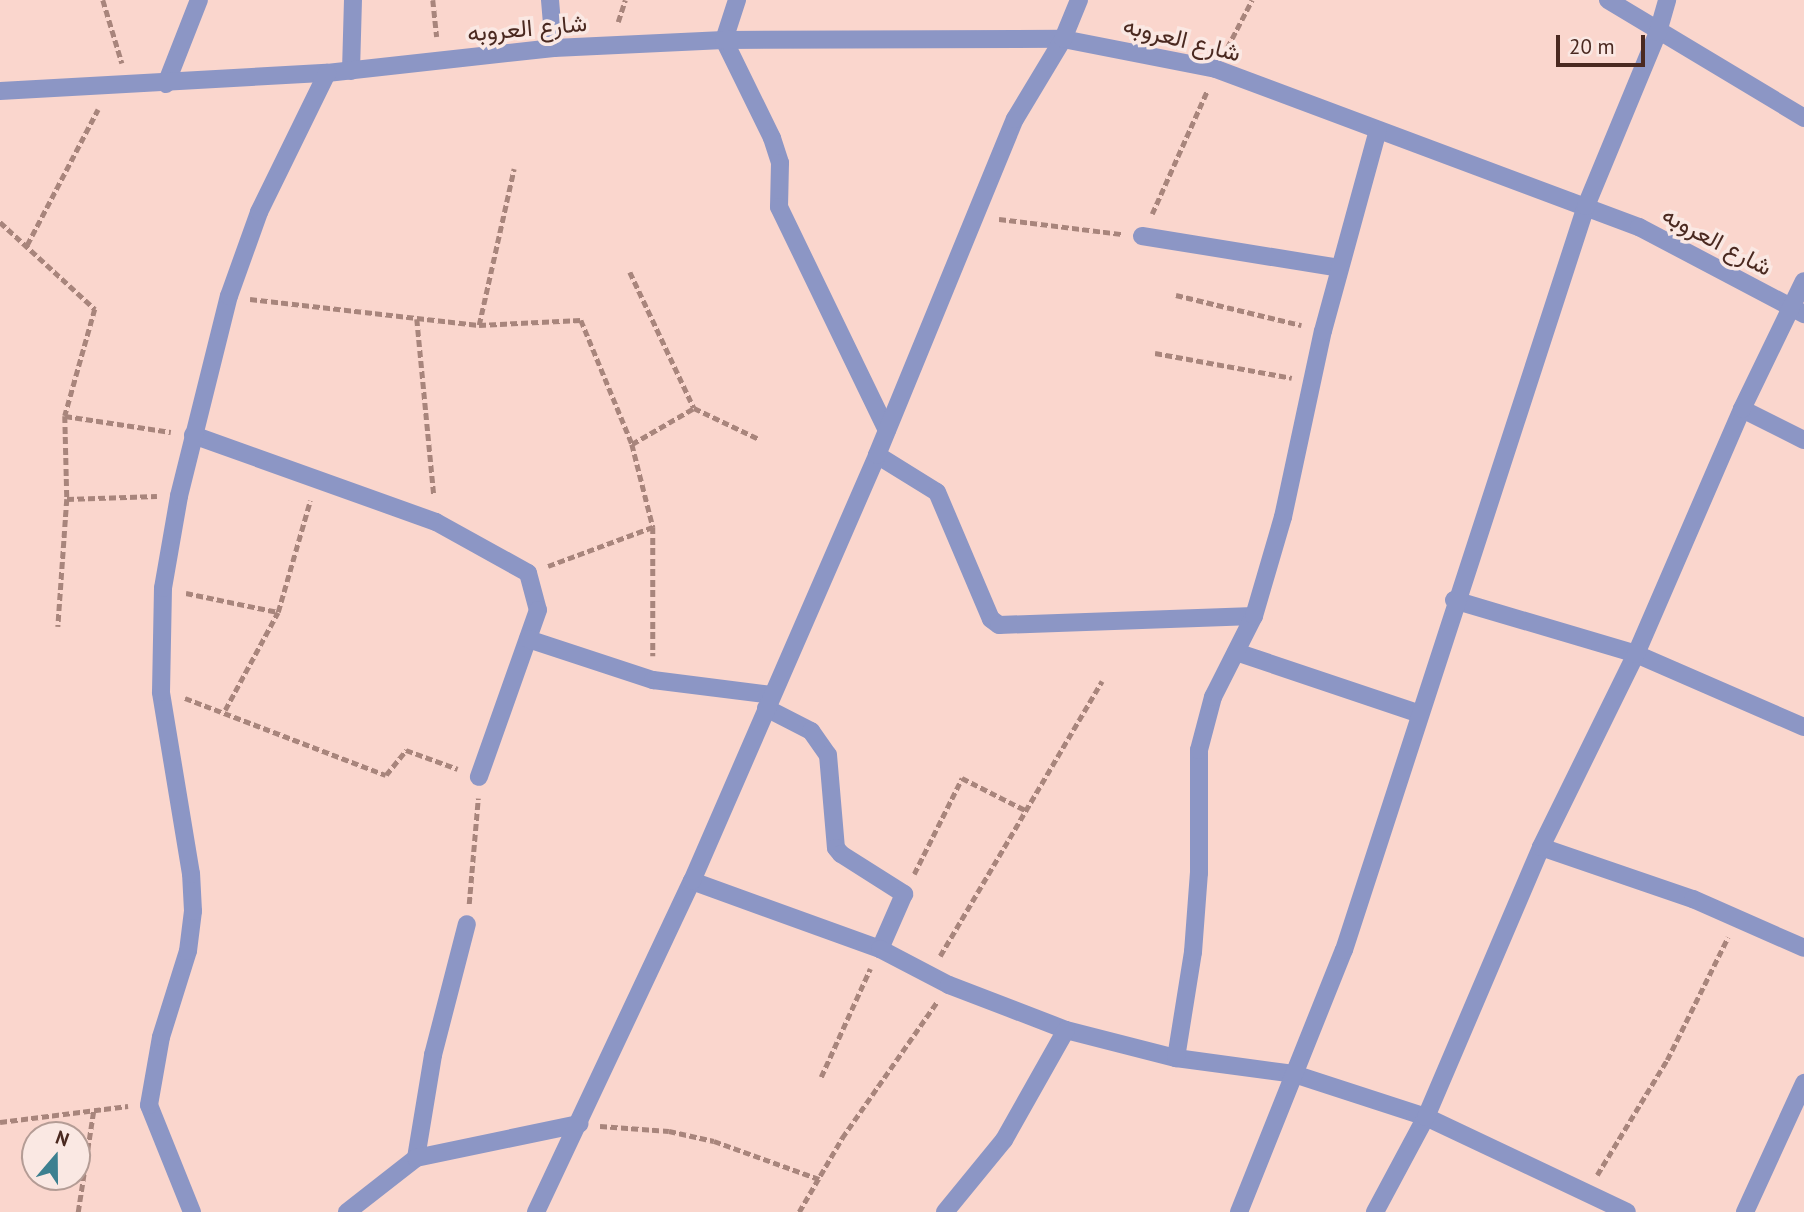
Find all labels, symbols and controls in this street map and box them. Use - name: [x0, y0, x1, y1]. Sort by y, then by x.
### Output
- street label: شارع العروبه: [466, 8, 588, 48]
- street label: شارع العروبه: [1120, 11, 1244, 67]
- scale bar: [1559, 21, 1648, 65]
- text: 20 m: [1569, 33, 1615, 60]
- street label: شارع العروبه: [1657, 200, 1777, 282]
- north arrow: [21, 1121, 91, 1191]
- text: N: [53, 1125, 72, 1152]

